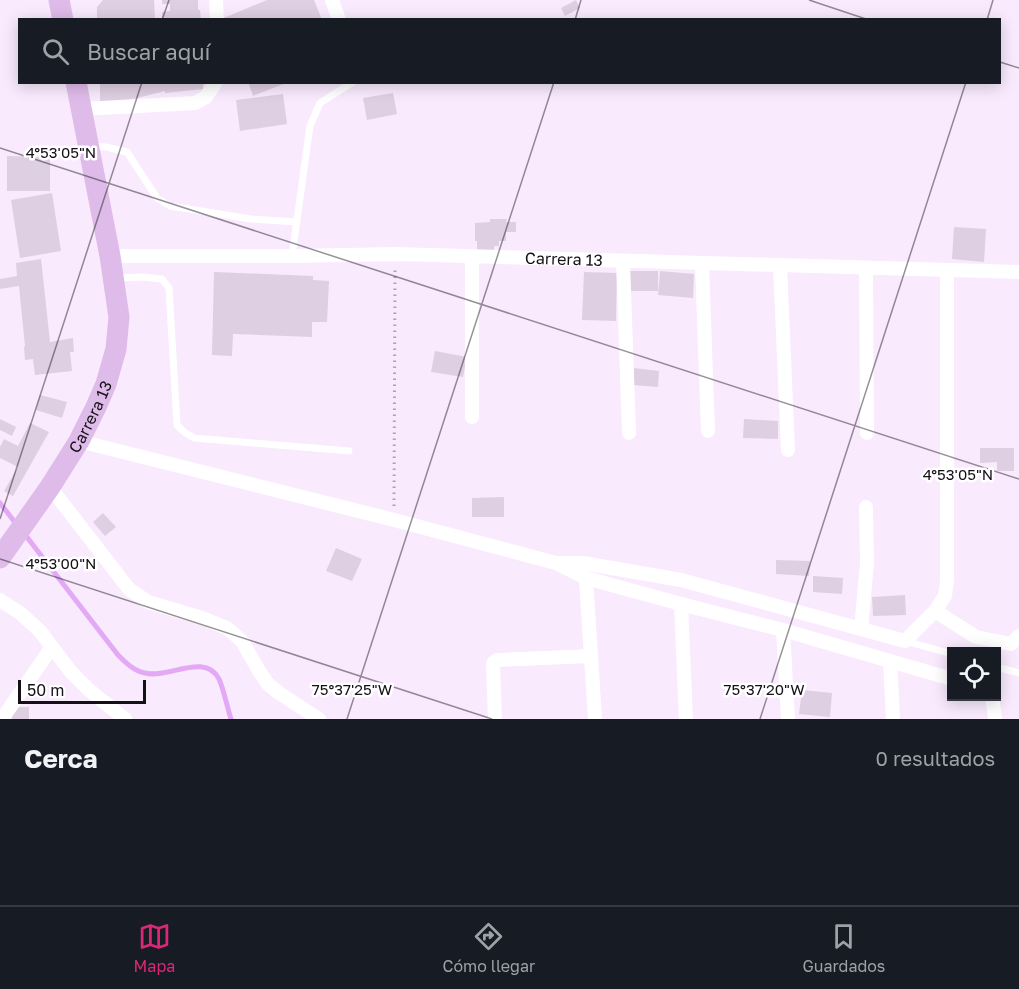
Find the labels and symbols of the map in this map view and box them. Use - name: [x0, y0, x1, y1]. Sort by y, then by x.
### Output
- text: 4°53'05"N: [26, 143, 96, 161]
- street label: Carrera 13: [525, 248, 603, 270]
- street label: Carrera 13: [64, 378, 116, 457]
- text: 4°53'05"N: [923, 465, 993, 483]
- text: 4°53'00"N: [26, 554, 96, 572]
- scale bar: [18, 677, 146, 704]
- text: 75°37'25"W: [312, 680, 392, 698]
- text: 75°37'20"W: [723, 680, 805, 698]

